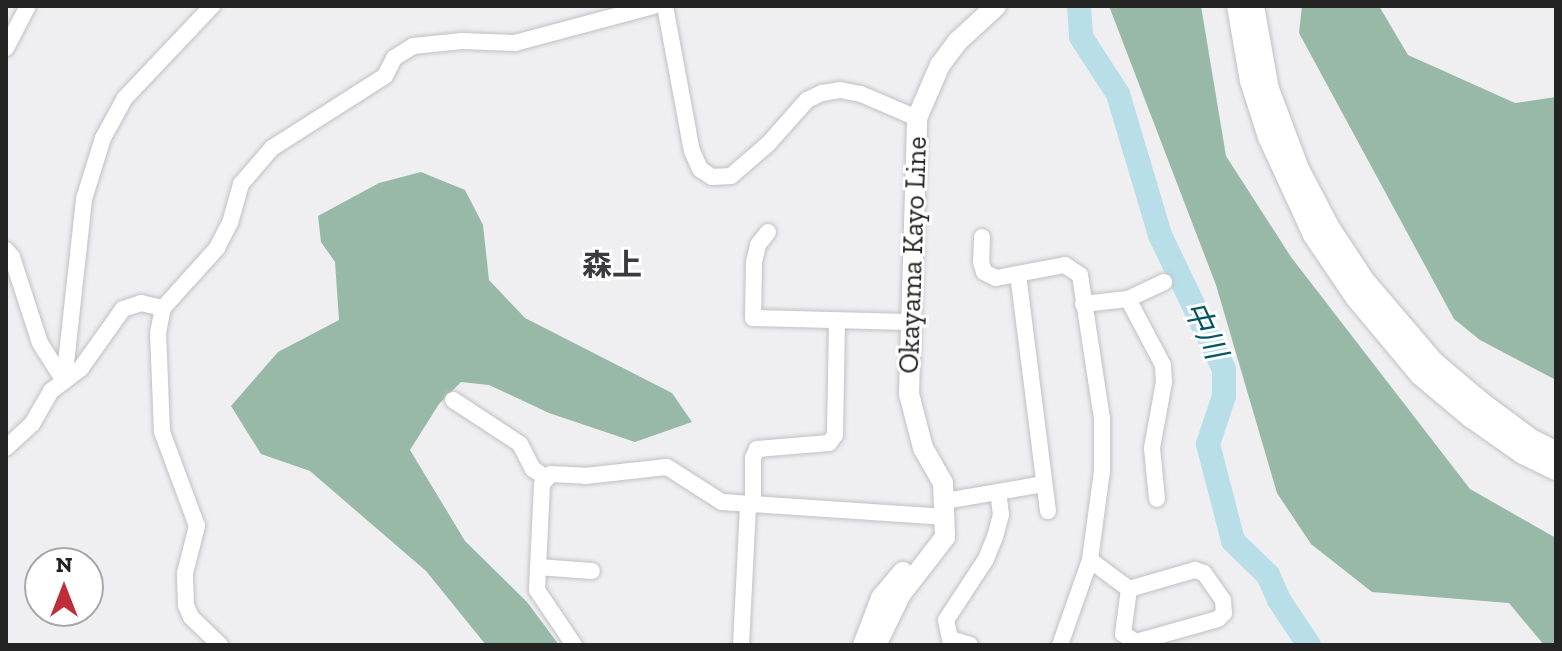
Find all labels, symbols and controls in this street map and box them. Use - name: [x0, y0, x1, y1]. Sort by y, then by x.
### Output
- street label: Okayama Kayo Line: [892, 136, 934, 374]
- district label: 森上: [582, 247, 642, 283]
- water label: 中川: [1176, 295, 1234, 365]
- north arrow: [24, 547, 104, 627]
- text: N: [56, 551, 72, 578]

